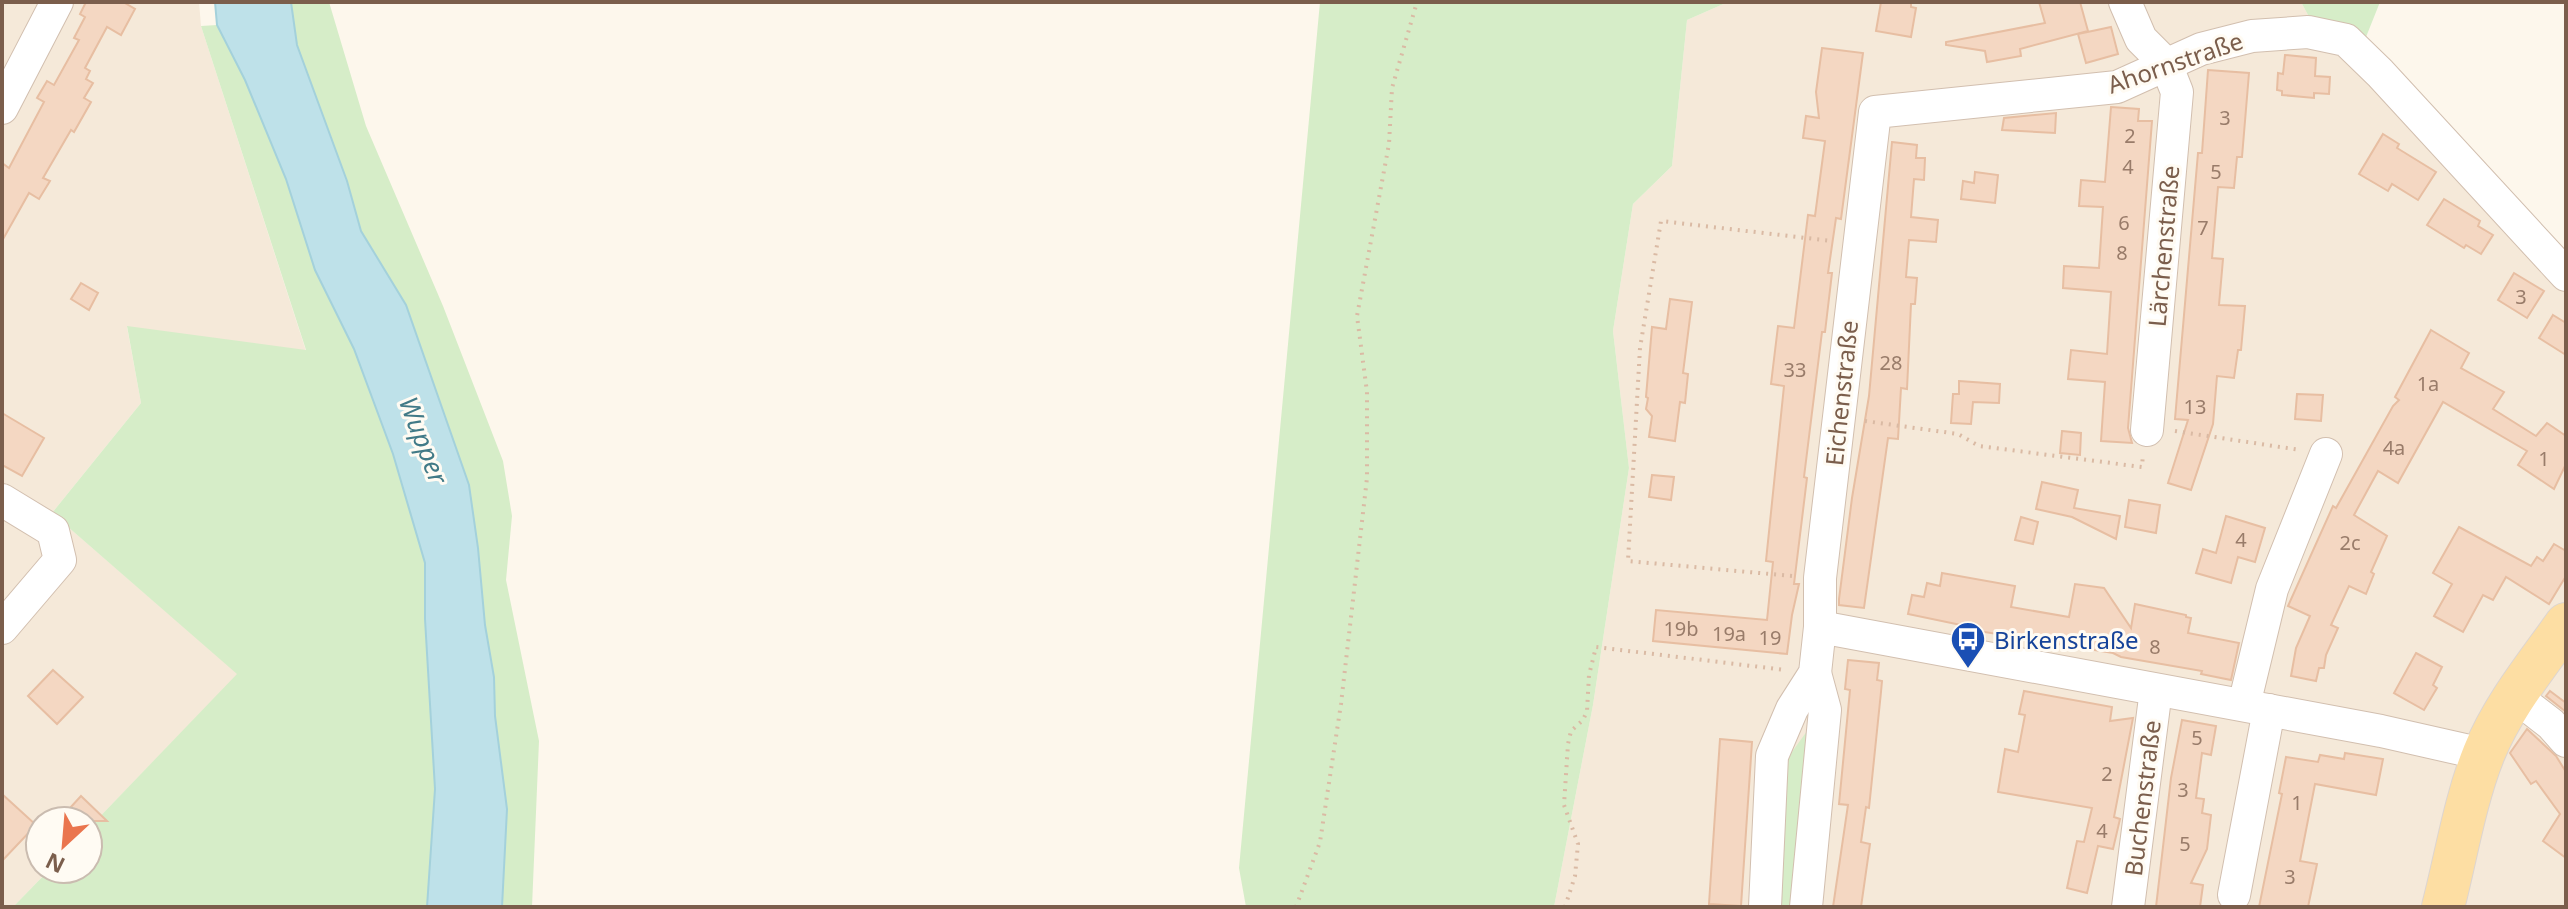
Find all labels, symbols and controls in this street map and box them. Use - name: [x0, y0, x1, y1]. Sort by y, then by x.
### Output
- street label: Ahornstraße: [2103, 23, 2247, 101]
- house number: 3: [2219, 104, 2231, 131]
- house number: 2: [2124, 122, 2136, 149]
- house number: 4: [2122, 153, 2134, 180]
- house number: 5: [2210, 158, 2222, 185]
- street label: Lärchenstraße: [2140, 164, 2186, 328]
- house number: 6: [2118, 209, 2130, 236]
- house number: 7: [2197, 214, 2209, 241]
- house number: 8: [2116, 239, 2128, 266]
- house number: 3: [2515, 283, 2527, 310]
- street label: Eichenstraße: [1817, 319, 1865, 467]
- house number: 28: [1880, 349, 1902, 376]
- house number: 33: [1784, 356, 1806, 383]
- house number: 1a: [2417, 370, 2439, 397]
- water label: Wupper: [391, 391, 458, 490]
- house number: 13: [2184, 393, 2206, 420]
- house number: 4a: [2383, 434, 2405, 461]
- house number: 1: [2538, 445, 2550, 472]
- house number: 4: [2235, 526, 2247, 553]
- house number: 2c: [2339, 529, 2361, 556]
- house number: 19b: [1663, 615, 1699, 642]
- house number: 19a: [1712, 620, 1746, 647]
- bus stop icon: Birkenstraße: [1949, 620, 1987, 670]
- place label: Birkenstraße: [1994, 623, 2139, 656]
- house number: 19: [1759, 624, 1781, 651]
- house number: 8: [2149, 633, 2161, 660]
- street label: Buchenstraße: [2116, 718, 2168, 878]
- house number: 5: [2191, 724, 2203, 751]
- house number: 2: [2101, 760, 2113, 787]
- house number: 3: [2177, 776, 2189, 803]
- house number: 1: [2291, 789, 2303, 816]
- north arrow: [24, 805, 104, 885]
- house number: 4: [2096, 817, 2108, 844]
- house number: 5: [2179, 830, 2191, 857]
- text: N: [40, 846, 69, 881]
- house number: 3: [2284, 863, 2296, 890]

